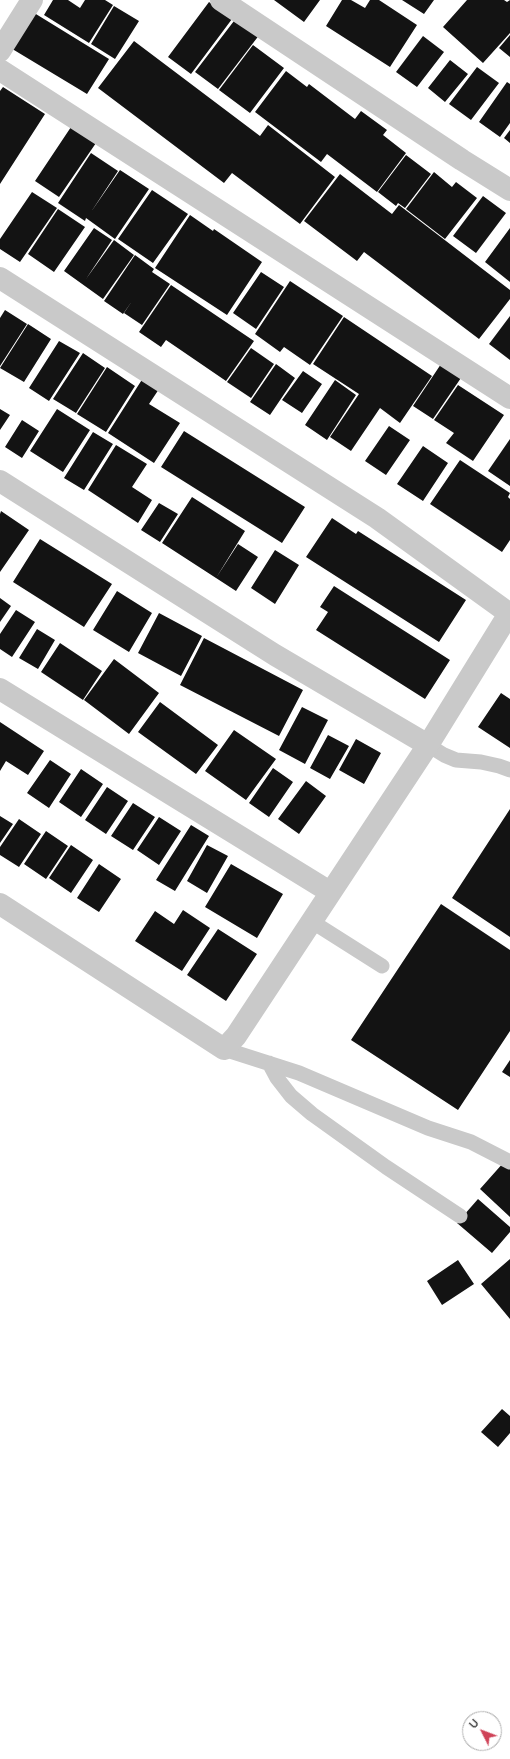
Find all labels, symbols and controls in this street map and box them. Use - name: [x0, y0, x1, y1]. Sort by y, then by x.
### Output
- north arrow: [462, 1711, 502, 1751]
- text: U: [465, 1715, 482, 1731]

